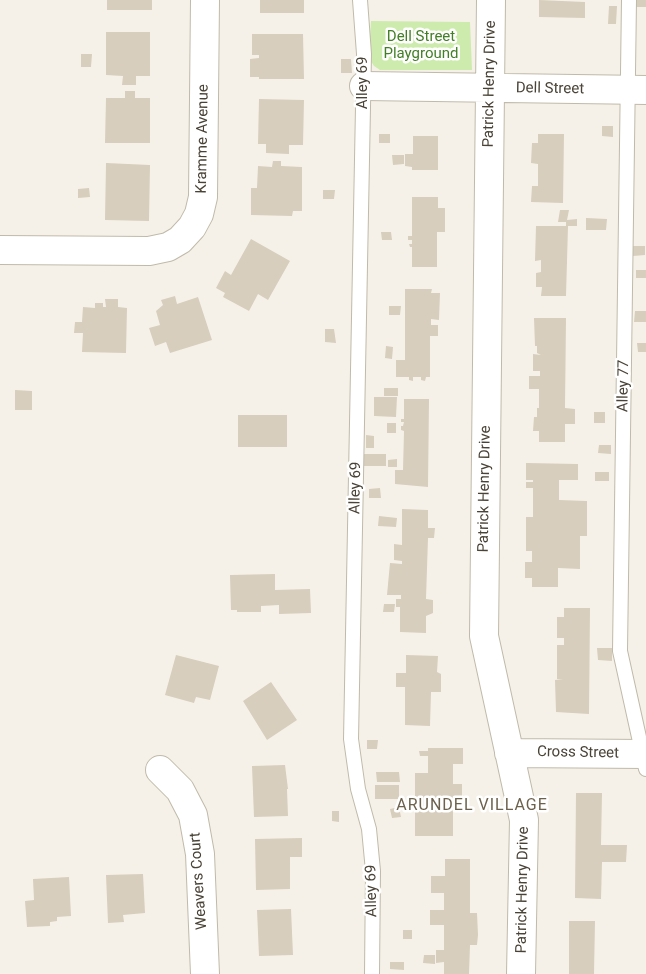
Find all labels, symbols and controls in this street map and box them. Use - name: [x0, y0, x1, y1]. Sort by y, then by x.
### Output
- street label: Patrick Henry Drive: [480, 20, 500, 148]
- park label: Dell Street Playground: [383, 28, 459, 63]
- street label: Alley 69: [354, 57, 372, 109]
- street label: Dell Street: [516, 79, 584, 99]
- street label: Kramme Avenue: [193, 84, 213, 194]
- street label: Alley 77: [615, 360, 633, 412]
- street label: Patrick Henry Drive: [475, 425, 495, 553]
- street label: Alley 69: [347, 462, 365, 514]
- street label: Cross Street: [537, 743, 619, 763]
- district label: ARUNDEL VILLAGE: [394, 796, 550, 816]
- street label: Patrick Henry Drive: [513, 826, 533, 954]
- street label: Weavers Court: [187, 832, 211, 930]
- street label: Alley 69: [363, 865, 381, 917]

